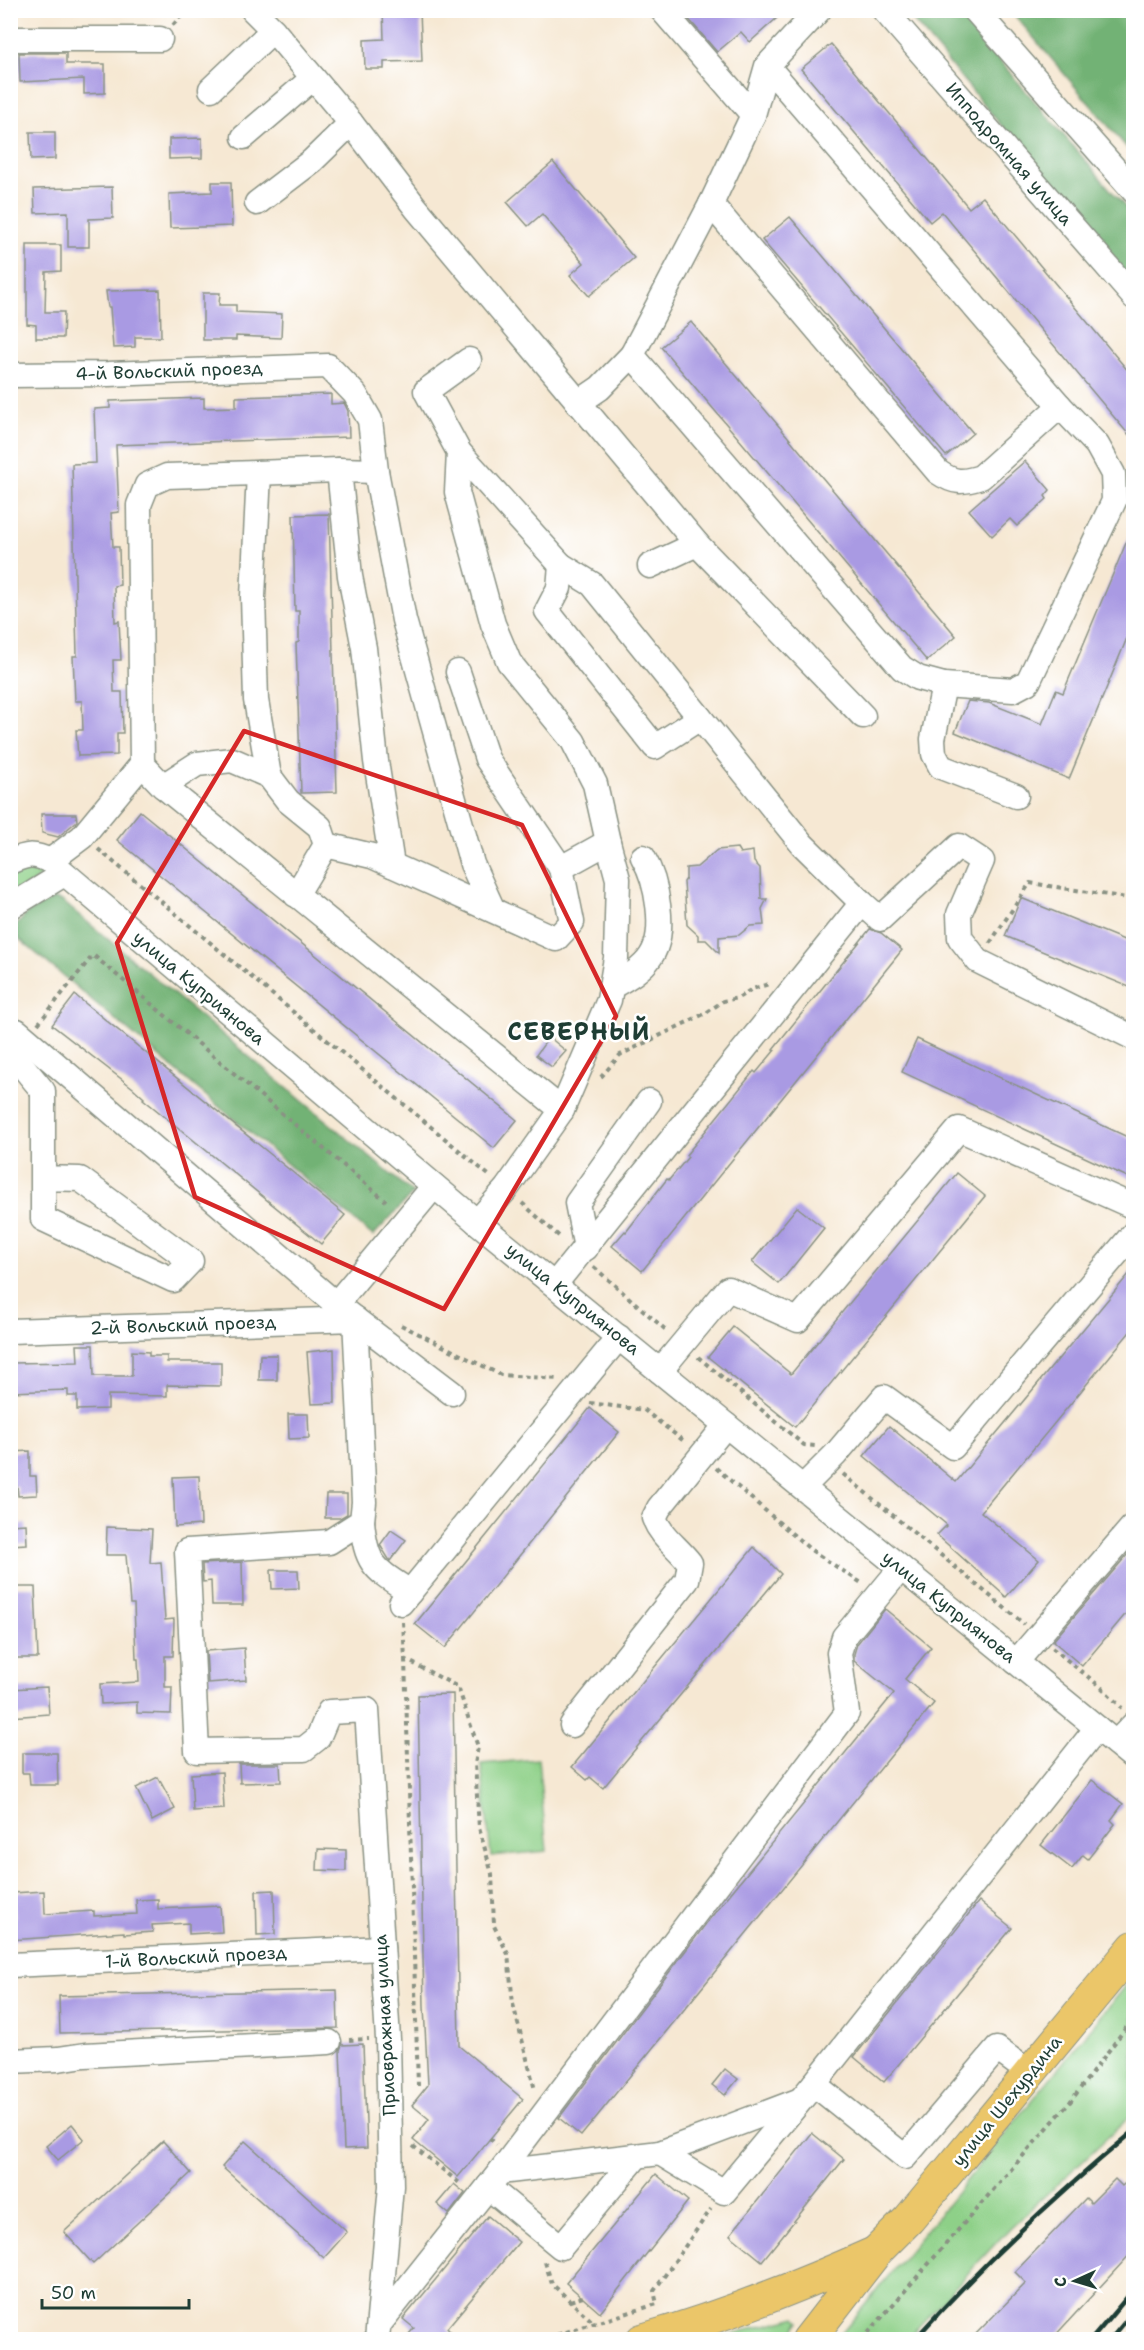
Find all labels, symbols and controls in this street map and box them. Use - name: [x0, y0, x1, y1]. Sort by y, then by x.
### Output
- street label: Ипподромная улица: [940, 77, 1078, 231]
- street label: 4-й Вольский проезд: [75, 356, 264, 386]
- street label: улица Куприянова: [128, 926, 270, 1050]
- district label: СЕВЕРНЫЙ: [507, 1015, 651, 1048]
- street label: улица Куприянова: [501, 1238, 645, 1360]
- street label: 2-й Вольский проезд: [89, 1310, 277, 1340]
- street label: улица Куприянова: [877, 1546, 1021, 1668]
- street label: Приовражная улица: [368, 1934, 402, 2116]
- street label: 1-й Вольский проезд: [105, 1940, 288, 1974]
- street label: улица Шехурдина: [947, 2031, 1067, 2171]
- north arrow: [1045, 2251, 1105, 2311]
- scale bar: [42, 2272, 189, 2310]
- text: С: [1050, 2276, 1071, 2288]
- text: 50 m: [51, 2281, 96, 2305]

